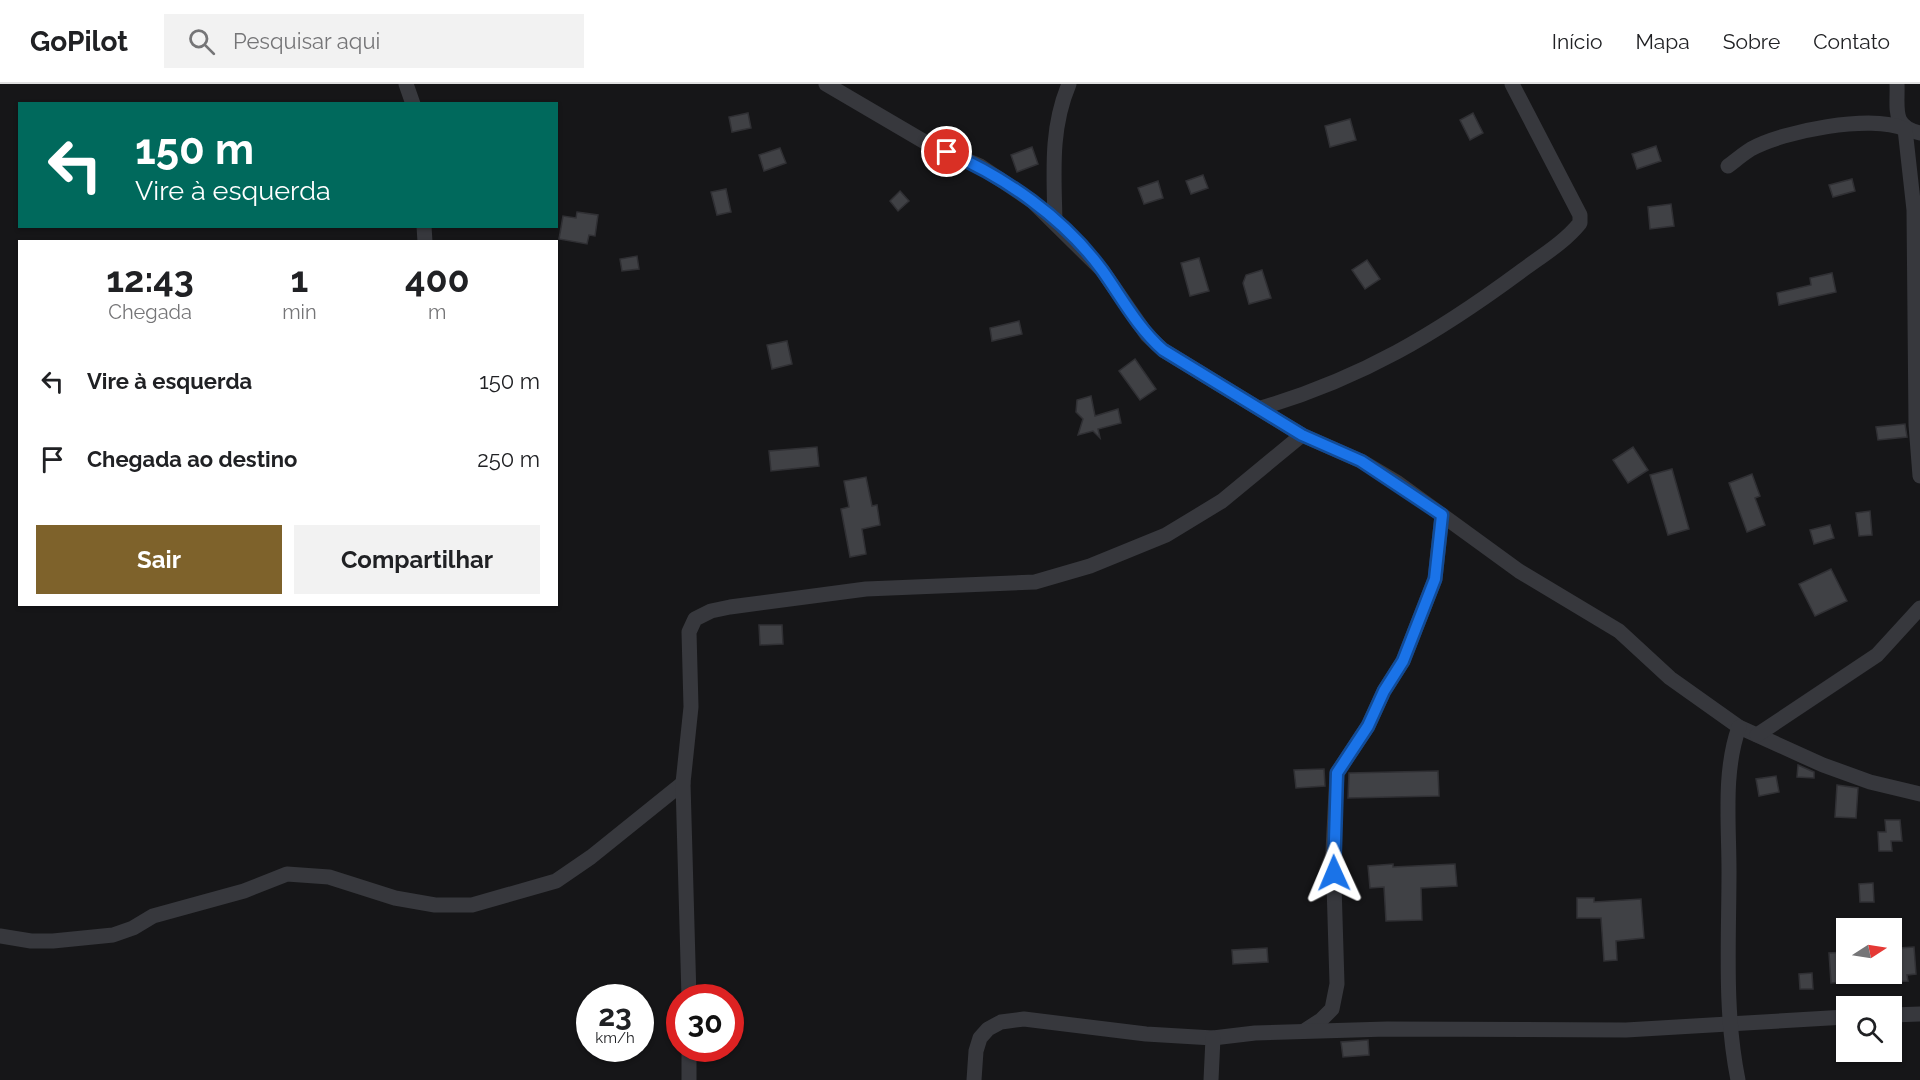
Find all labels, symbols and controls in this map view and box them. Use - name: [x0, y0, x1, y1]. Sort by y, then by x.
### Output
- search box: [164, 14, 584, 68]
- text: GoPilot: [30, 25, 128, 58]
- icon: search: [185, 25, 218, 58]
- text: Pesquisar aqui: [233, 28, 380, 54]
- text: Início: [1552, 29, 1602, 54]
- text: Mapa: [1635, 29, 1690, 54]
- text: Sobre: [1723, 29, 1780, 54]
- text: Contato: [1813, 29, 1890, 54]
- text: 150 m: [135, 125, 254, 174]
- icon: left: [36, 126, 114, 204]
- pin: [921, 126, 972, 177]
- icon: arrive: [930, 135, 963, 168]
- text: Vire à esquerda: [135, 175, 331, 206]
- text: 12:43: [106, 258, 194, 300]
- text: 1: [291, 258, 308, 300]
- text: 400: [405, 258, 470, 300]
- text: Chegada: [108, 300, 192, 324]
- text: min: [282, 300, 317, 324]
- text: m: [428, 300, 447, 324]
- icon: left: [36, 365, 69, 398]
- text: Vire à esquerda: [87, 368, 252, 394]
- text: 150 m: [479, 368, 540, 394]
- icon: arrive: [36, 443, 69, 476]
- text: Chegada ao destino: [87, 446, 297, 472]
- text: 250 m: [477, 446, 540, 472]
- button: Sair: [36, 525, 282, 594]
- button: Compartilhar: [294, 525, 540, 594]
- position arrow: [1302, 841, 1366, 905]
- north arrow: [1836, 918, 1902, 984]
- map controls: [1836, 918, 1902, 1062]
- speed limit sign: 30: [666, 984, 744, 1062]
- button: search: [1836, 996, 1902, 1062]
- text: 23: [598, 998, 632, 1033]
- text: km/h: [595, 1029, 635, 1047]

